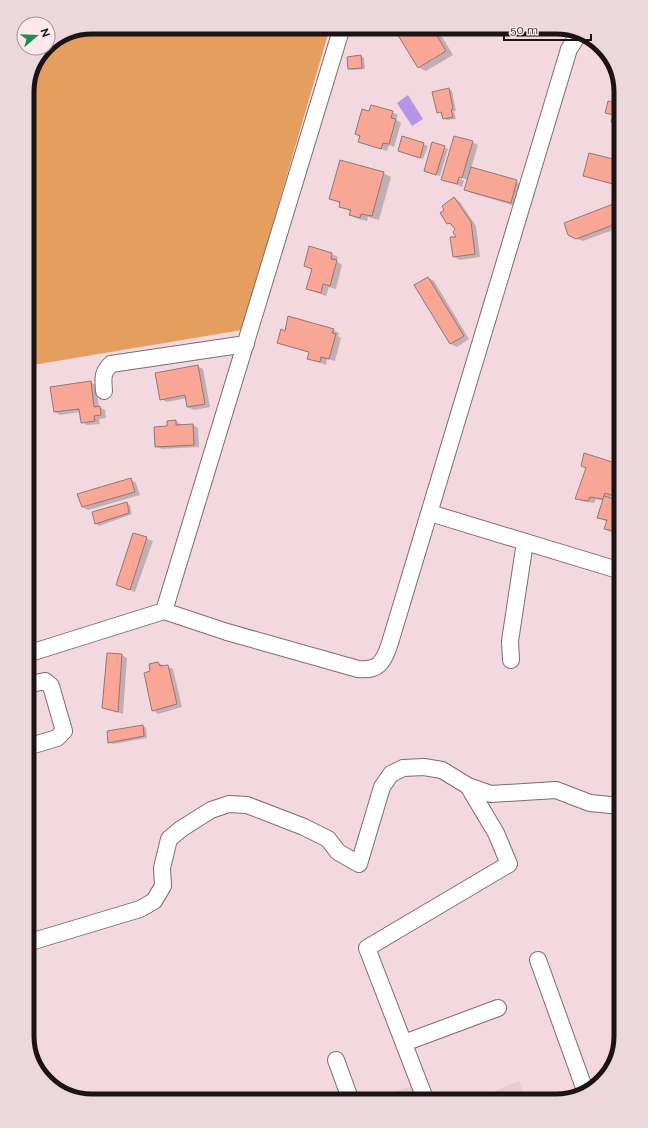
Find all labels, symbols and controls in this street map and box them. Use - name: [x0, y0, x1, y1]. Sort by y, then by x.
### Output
- north arrow: [16, 16, 56, 56]
- scale bar: [504, 16, 591, 42]
- text: 50 m: [510, 23, 538, 37]
- text: N: [37, 27, 52, 39]

